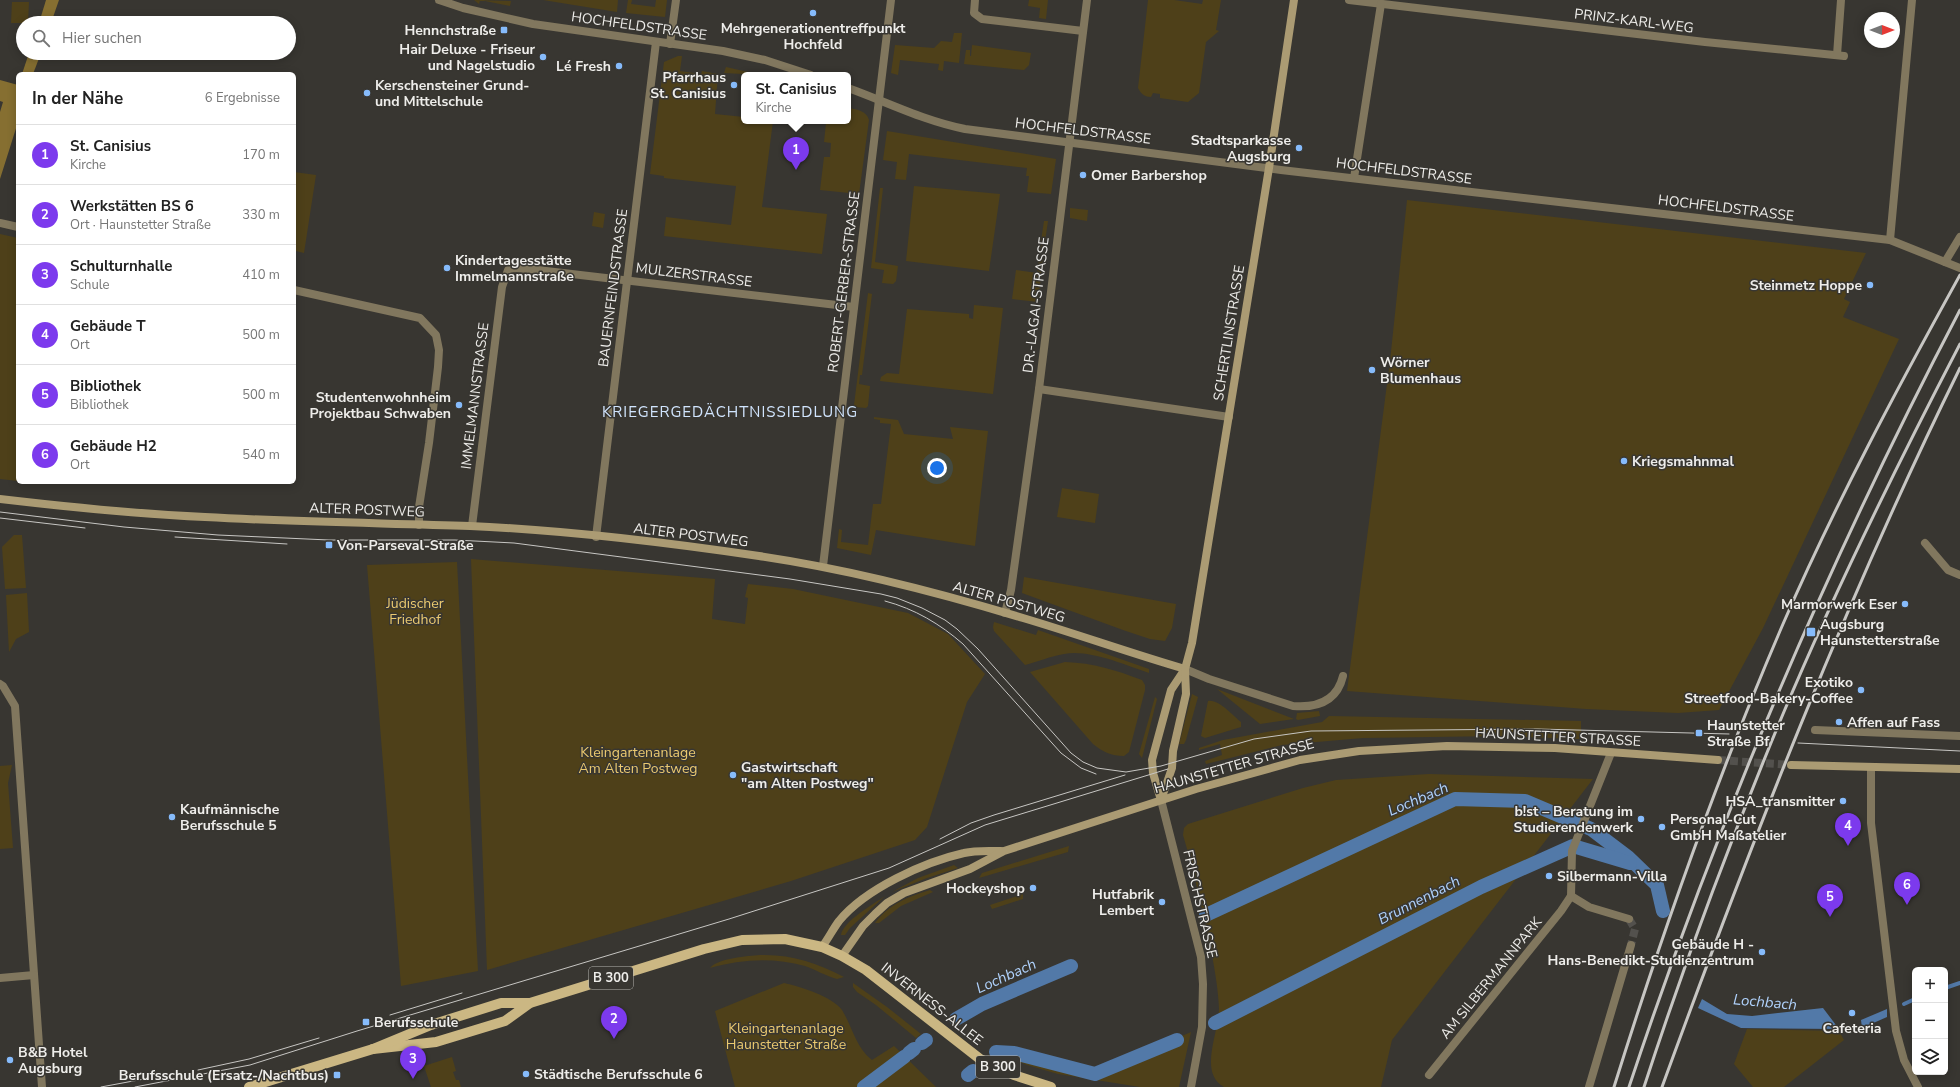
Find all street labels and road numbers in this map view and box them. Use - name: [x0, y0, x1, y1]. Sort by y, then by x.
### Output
- street label: PRINZ-KARL-WEG: [1573, 4, 1695, 38]
- street label: HOCHFELDSTRASSE: [570, 7, 708, 45]
- street label: HOCHFELDSTRASSE: [1014, 113, 1152, 149]
- street label: HOCHFELDSTRASSE: [1335, 153, 1473, 189]
- street label: ROBERT-GERBER-STRASSE: [823, 190, 865, 374]
- street label: HOCHFELDSTRASSE: [1657, 190, 1795, 226]
- street label: BAUERNFEINDSTRASSE: [594, 208, 632, 368]
- street label: DR.-LAGAI-STRASSE: [1018, 236, 1054, 374]
- street label: MULZERSTRASSE: [635, 258, 753, 292]
- street label: SCHERTLINSTRASSE: [1209, 264, 1249, 402]
- street label: IMMELMANNSTRASSE: [457, 322, 493, 470]
- street label: ALTER POSTWEG: [309, 498, 425, 522]
- street label: ALTER POSTWEG: [632, 519, 750, 551]
- street label: ALTER POSTWEG: [951, 577, 1067, 627]
- street label: HAUNSTETTER STRASSE: [1475, 723, 1641, 751]
- street label: HAUNSTETTER STRASSE: [1152, 734, 1316, 798]
- street label: FRISCHSTRASSE: [1178, 848, 1222, 960]
- street label: AM SILBERMANNPARK: [1436, 913, 1546, 1043]
- street label: INVERNESS-ALLEE: [877, 958, 987, 1050]
- road number: B 300: [589, 967, 633, 989]
- road number: B 300: [976, 1056, 1020, 1078]

